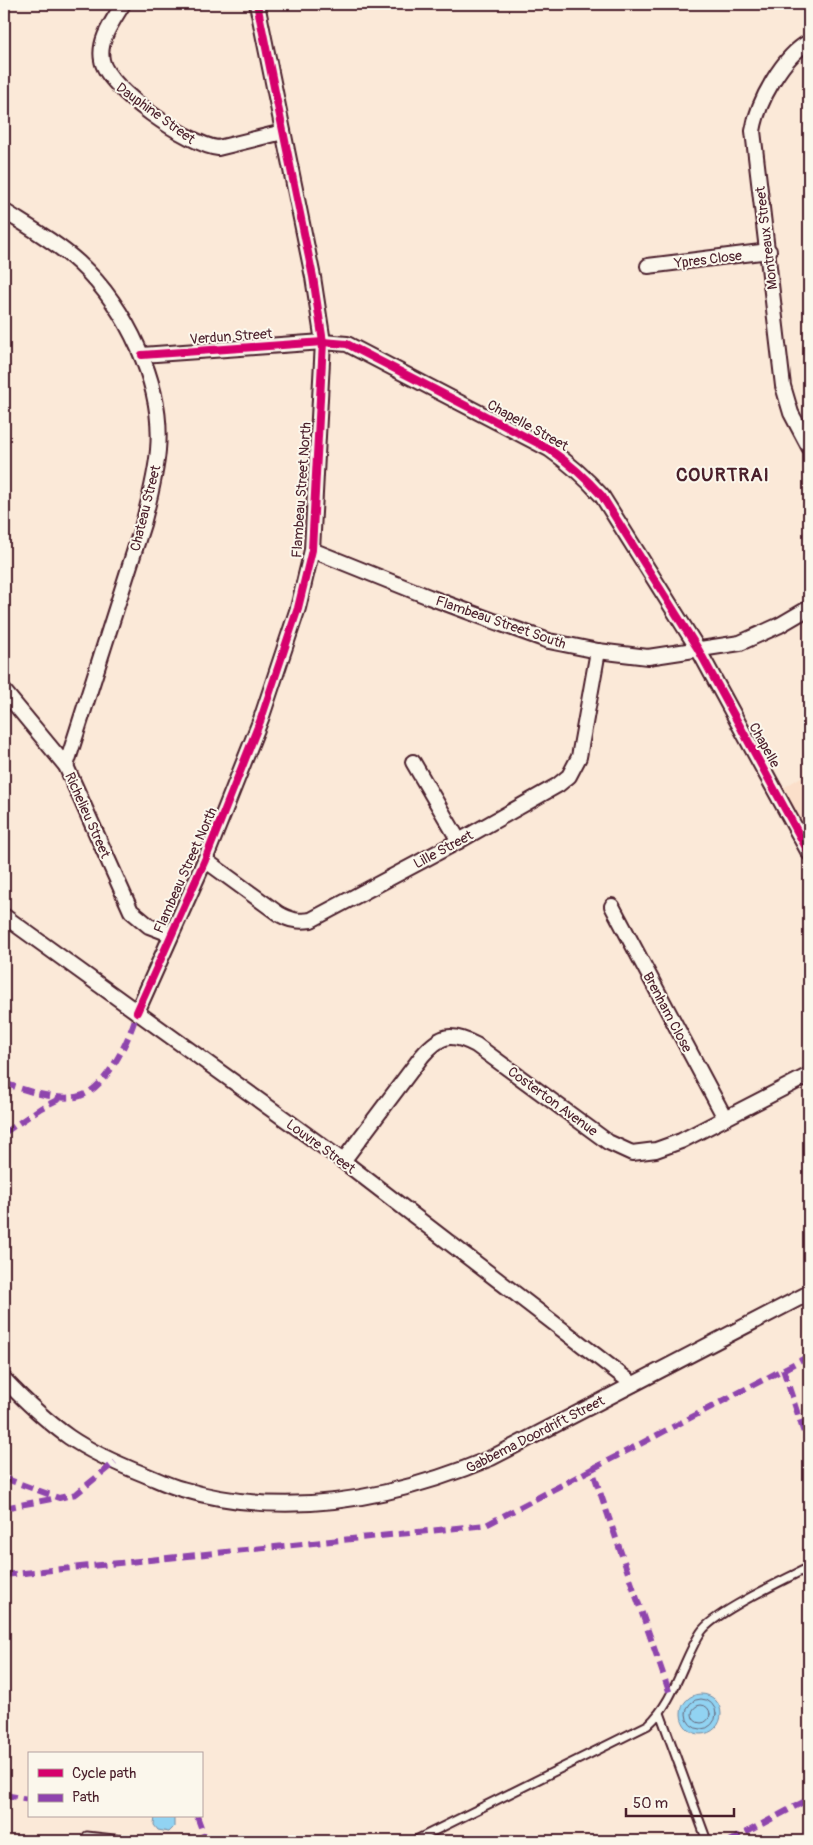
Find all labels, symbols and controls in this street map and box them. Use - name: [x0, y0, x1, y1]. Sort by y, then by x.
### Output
- street label: Dauphine Street: [113, 79, 199, 148]
- street label: Montreaux Street: [752, 185, 781, 290]
- street label: Ypres Close: [672, 247, 743, 272]
- street label: Verdun Street: [189, 325, 273, 348]
- street label: Chapelle Street: [484, 396, 571, 455]
- street label: Flambeau Street North: [288, 422, 315, 558]
- street label: Chateau Street: [127, 463, 164, 553]
- district label: COURTRAI: [676, 463, 770, 487]
- street label: Flambeau Street South: [433, 592, 568, 653]
- street label: Chapelle: [745, 720, 784, 771]
- street label: Richelieu Street: [61, 770, 114, 861]
- street label: Flambeau Street North: [150, 805, 221, 936]
- street label: Lille Street: [411, 827, 476, 872]
- street label: Brenham Close: [639, 969, 696, 1055]
- street label: Costerton Avenue: [504, 1063, 601, 1140]
- street label: Louvre Street: [283, 1116, 359, 1177]
- street label: Gabbema Doordrift Street: [463, 1392, 608, 1477]
- legend: [28, 1752, 202, 1818]
- text: Cycle path: [72, 1764, 136, 1783]
- scale bar: [626, 1785, 733, 1817]
- text: Path: [72, 1788, 99, 1807]
- text: 50 m: [633, 1794, 668, 1813]

